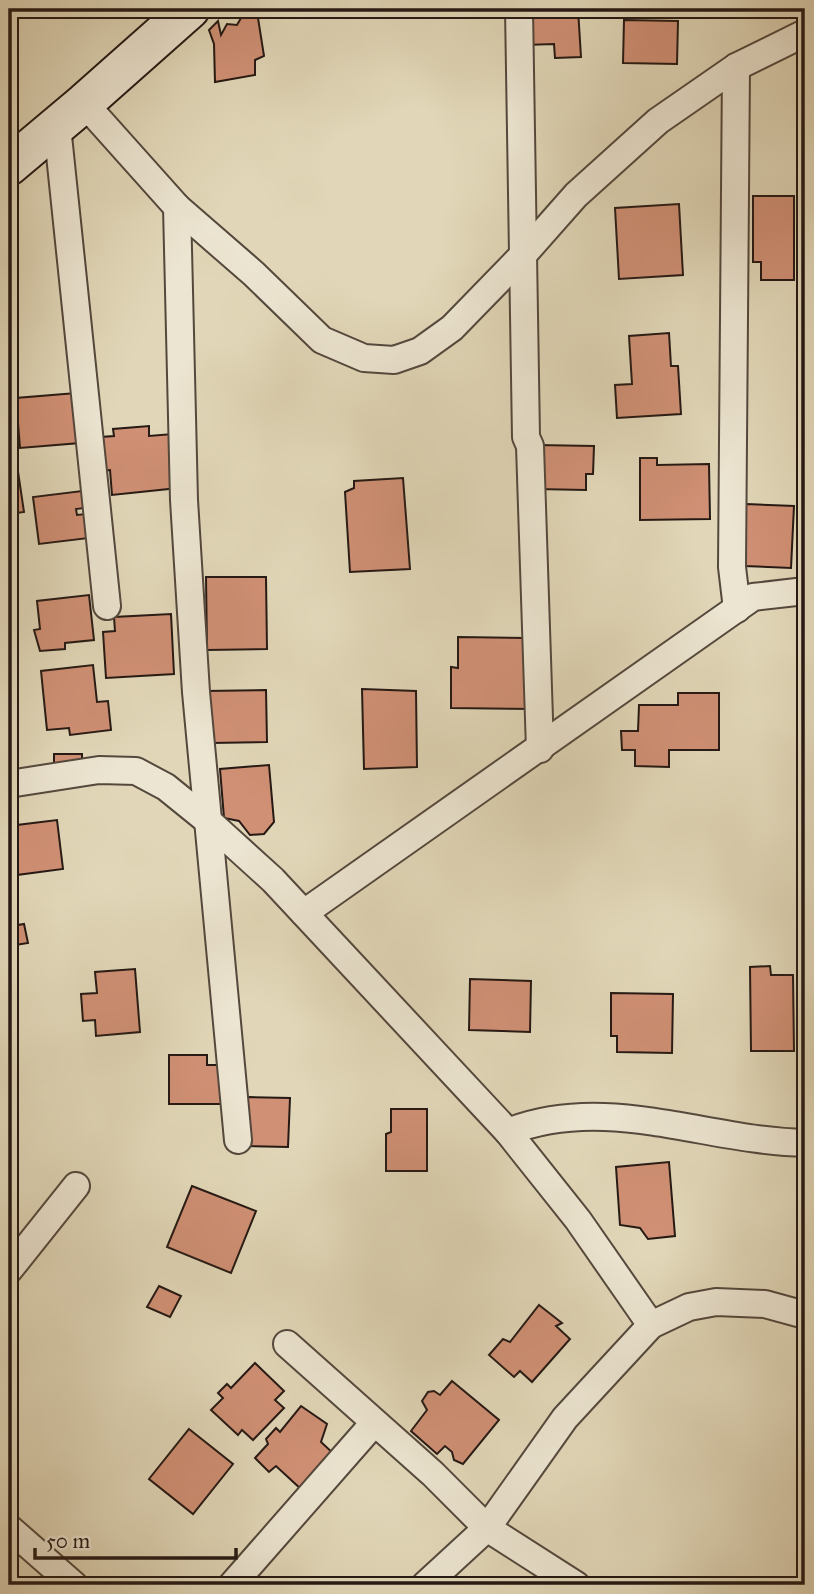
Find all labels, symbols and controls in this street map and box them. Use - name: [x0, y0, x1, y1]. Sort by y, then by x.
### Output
- scale bar: [35, 1517, 236, 1561]
- text: 50 m: [46, 1528, 91, 1554]

